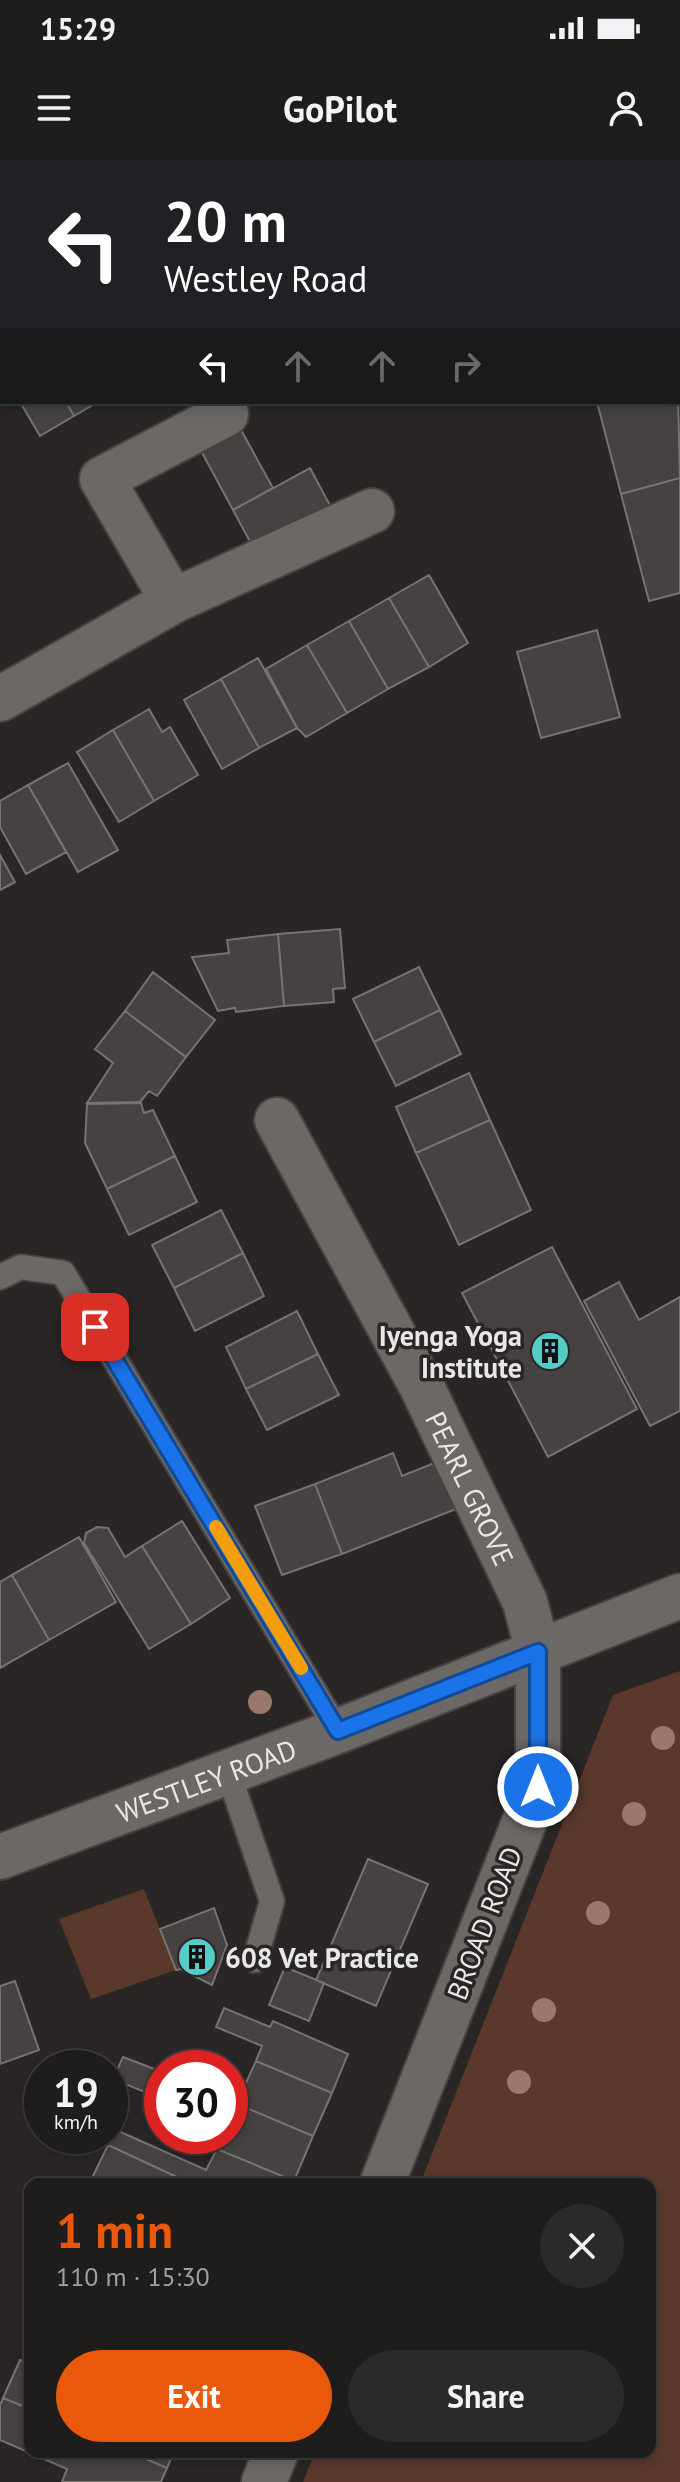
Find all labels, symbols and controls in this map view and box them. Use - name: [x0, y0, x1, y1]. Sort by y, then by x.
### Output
- text: 15:29: [40, 9, 116, 48]
- text: GoPilot: [283, 85, 397, 132]
- icon: menu: [32, 86, 76, 130]
- icon: person: [604, 86, 648, 130]
- text: 20 m: [164, 185, 287, 257]
- icon: left: [32, 192, 136, 296]
- text: Westley Road: [164, 255, 367, 302]
- icon: left: [192, 344, 236, 388]
- icon: ahead: [276, 344, 320, 388]
- icon: ahead: [360, 344, 404, 388]
- icon: right: [444, 344, 488, 388]
- pin: [61, 1293, 129, 1361]
- icon: arrive: [73, 1305, 117, 1349]
- place label: Iyenga Yoga Institute: [379, 1317, 522, 1386]
- building icon: Iyenga Yoga Institute: [529, 1330, 571, 1372]
- street label: PEARL GROVE: [418, 1405, 523, 1571]
- street label: WESTLEY ROAD: [111, 1730, 301, 1831]
- position arrow: [496, 1745, 580, 1829]
- street label: BROAD ROAD: [438, 1841, 530, 2005]
- building icon: 608 Vet Practice: [176, 1936, 218, 1978]
- place label: 608 Vet Practice: [225, 1939, 419, 1976]
- speed limit sign: 30: [144, 2050, 248, 2154]
- text: 19: [53, 2066, 99, 2118]
- text: km/h: [54, 2109, 98, 2135]
- text: 1 min: [56, 2199, 173, 2261]
- button: close: [540, 2204, 624, 2288]
- text: 110 m · 15:30: [56, 2260, 210, 2293]
- button: Exit: [56, 2350, 332, 2442]
- button: Share: [348, 2350, 624, 2442]

